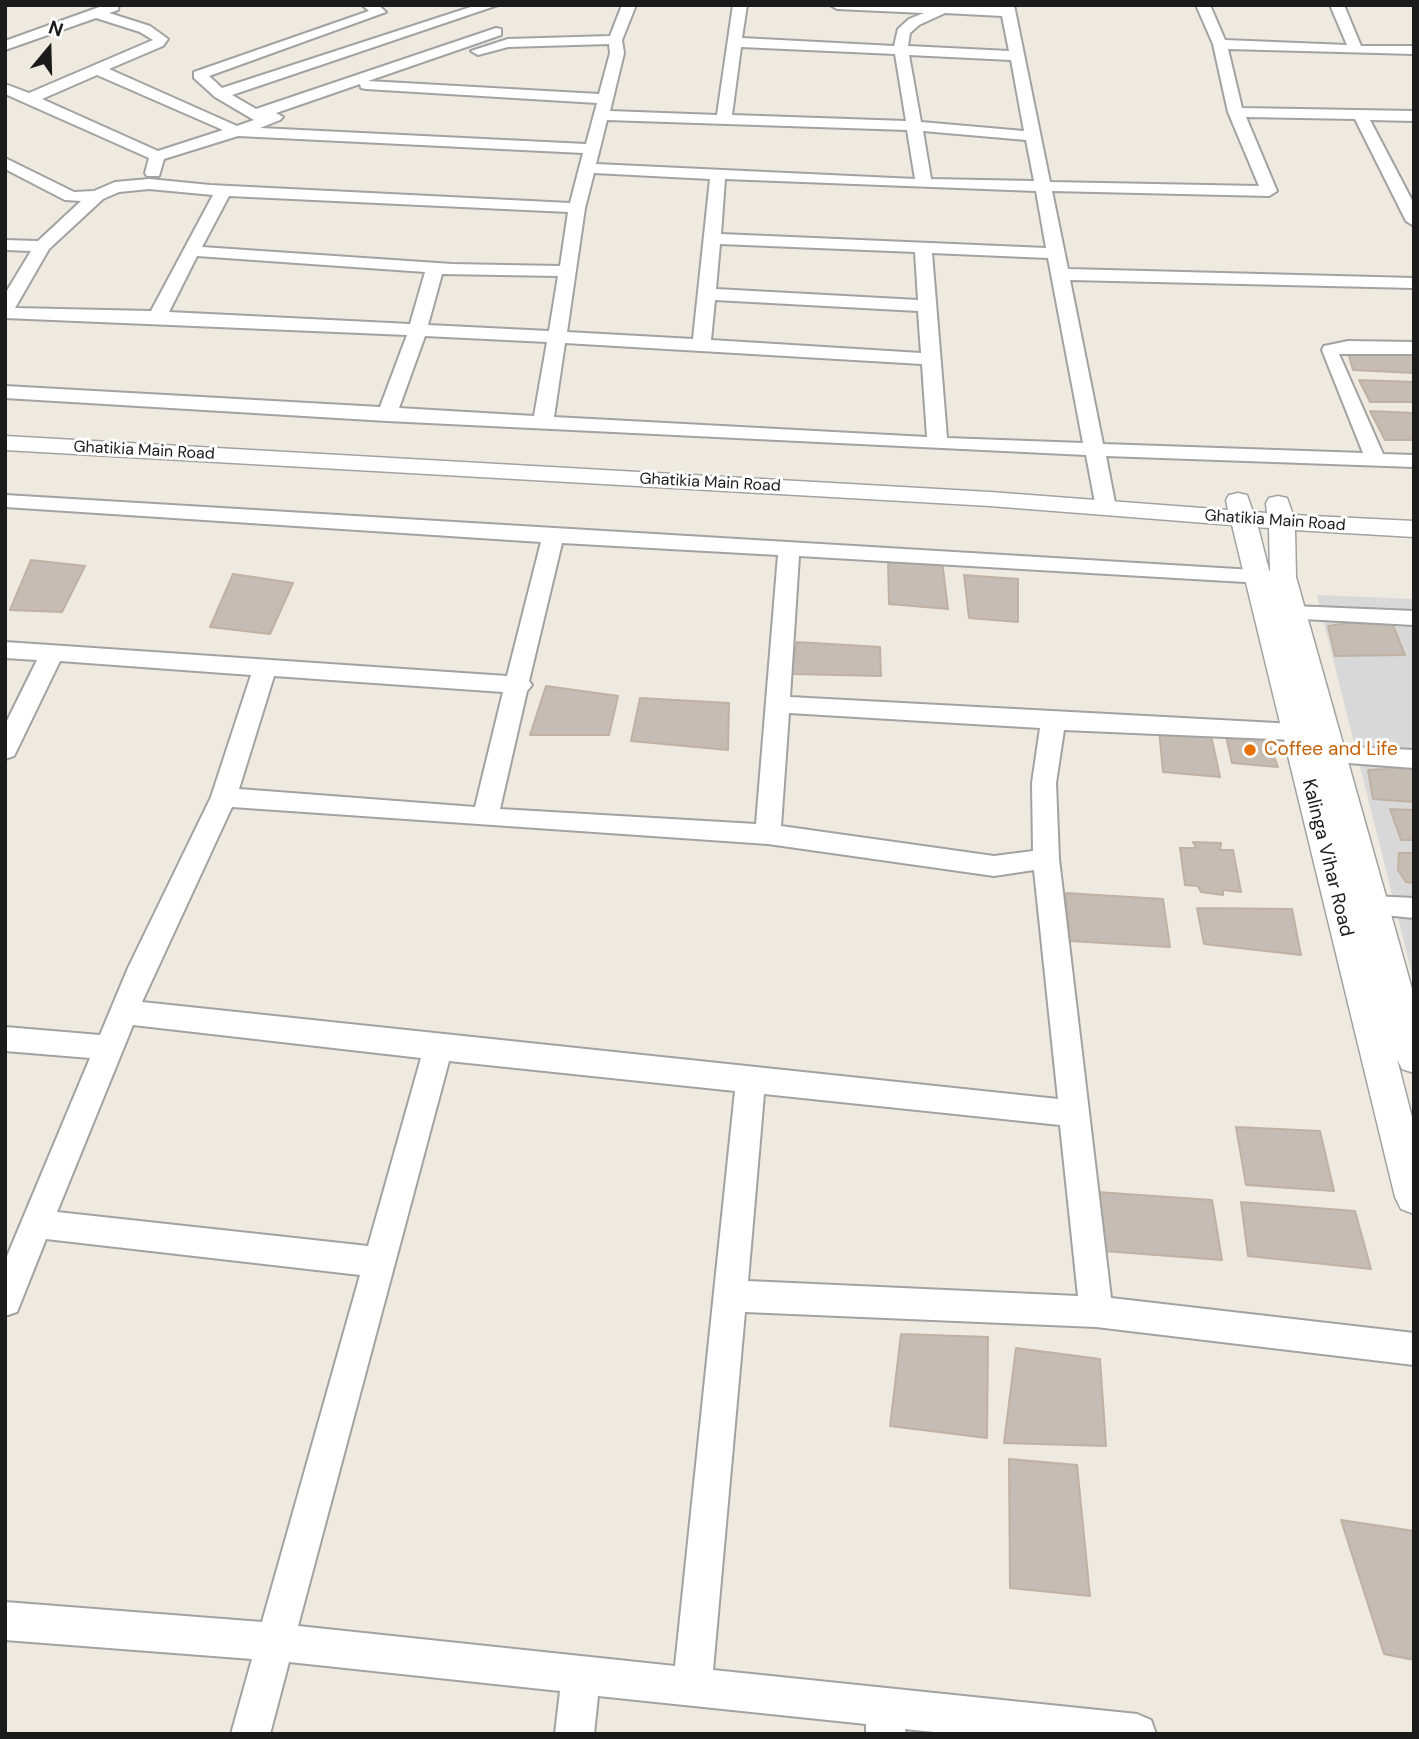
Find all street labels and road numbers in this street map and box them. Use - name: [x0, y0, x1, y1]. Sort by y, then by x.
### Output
- street label: Ghatikia Main Road: [73, 438, 215, 464]
- street label: Ghatikia Main Road: [639, 470, 781, 496]
- street label: Ghatikia Main Road: [1204, 506, 1346, 536]
- street label: Kalinga Vihar Road: [1296, 777, 1358, 939]

